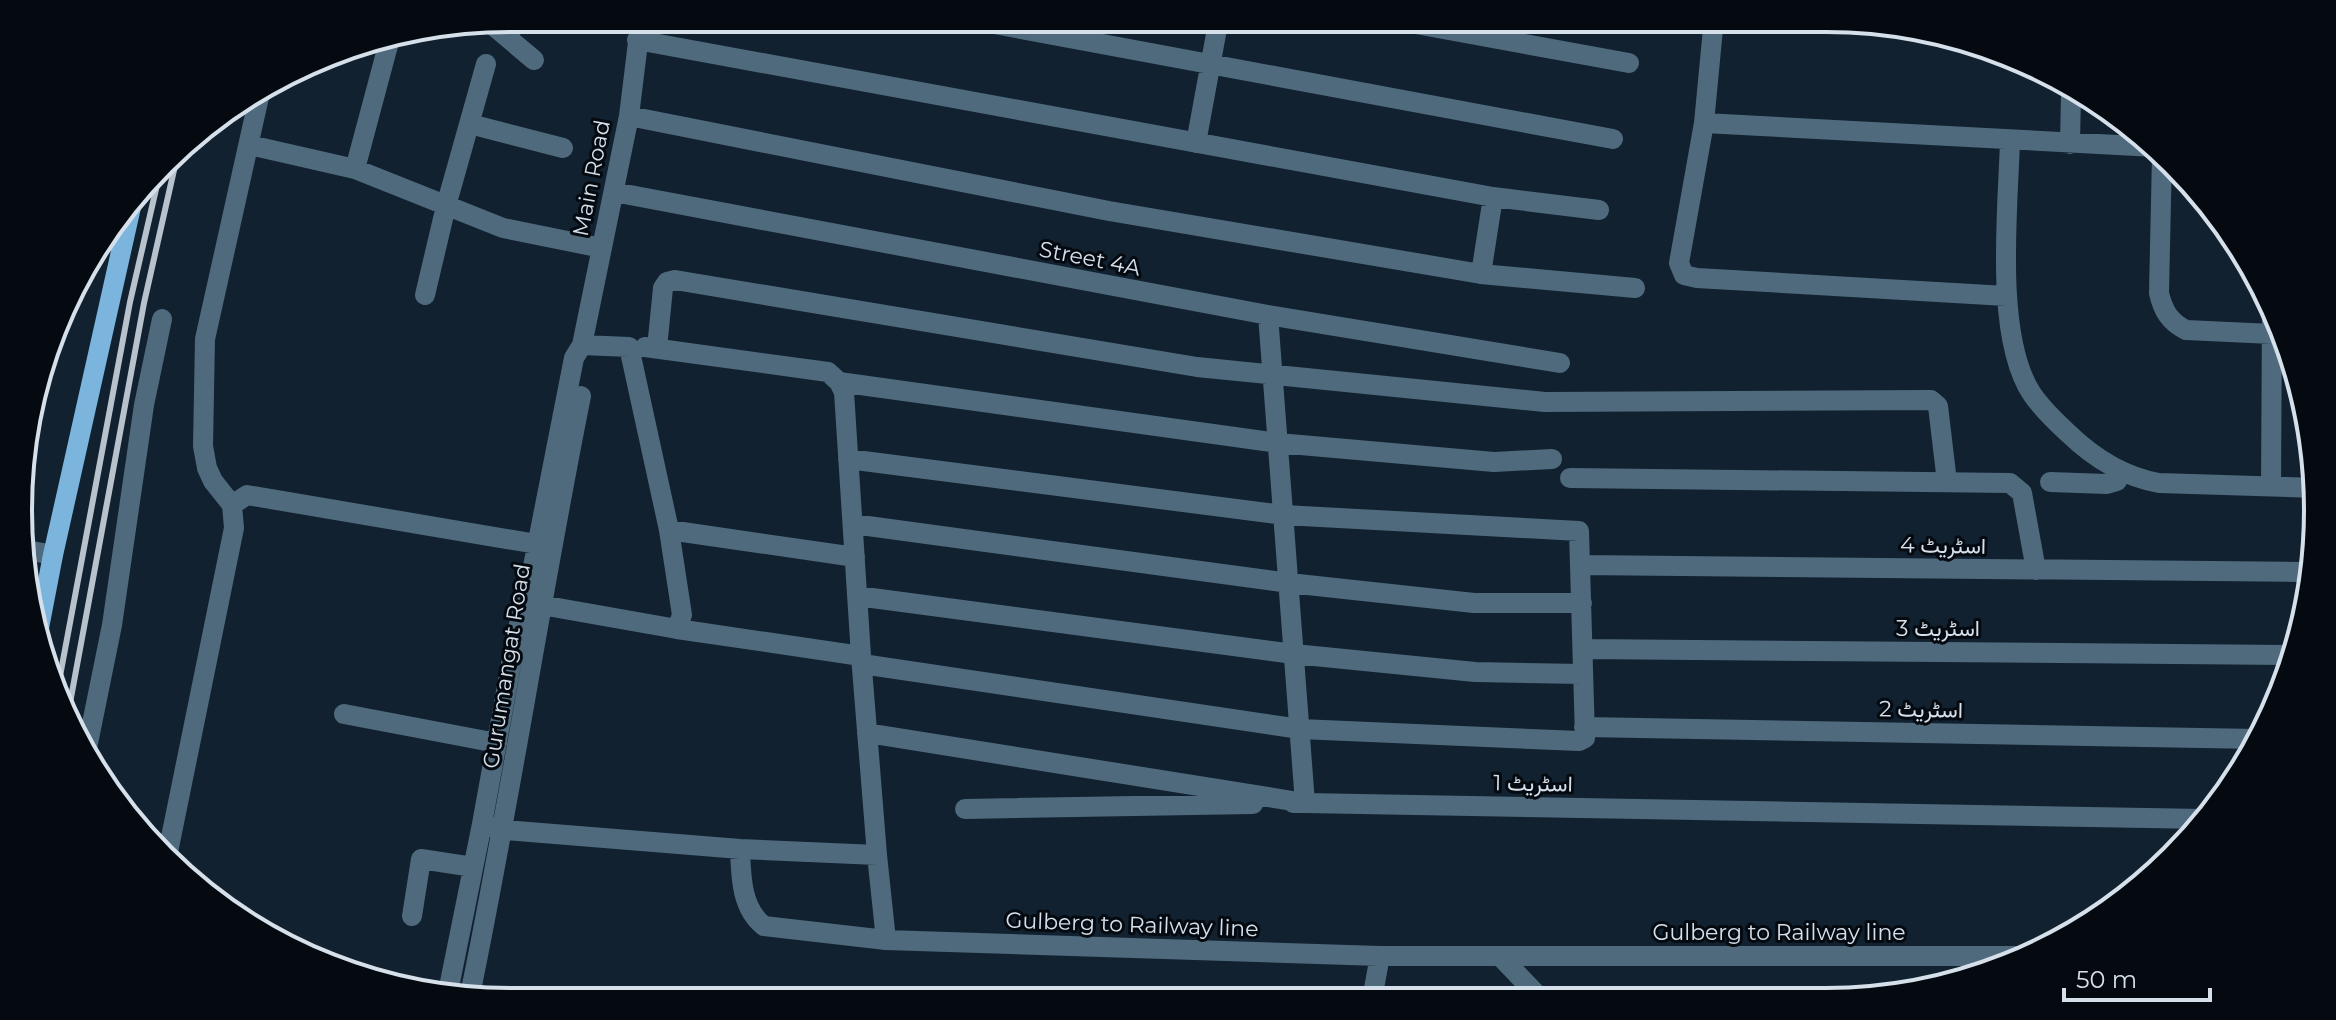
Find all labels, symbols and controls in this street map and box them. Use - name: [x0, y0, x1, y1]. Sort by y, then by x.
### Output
- street label: Main Road: [567, 118, 616, 239]
- street label: Street 4A: [1037, 235, 1143, 282]
- street label: اسٹریٹ 4: [1900, 531, 1986, 560]
- street label: Gurumangat Road: [477, 562, 536, 770]
- street label: اسٹریٹ 3: [1896, 615, 1980, 642]
- street label: اسٹریٹ 2: [1879, 695, 1963, 724]
- street label: اسٹریٹ 1: [1493, 769, 1573, 798]
- street label: Gulberg to Railway line: [1005, 907, 1259, 942]
- street label: Gulberg to Railway line: [1652, 919, 1906, 946]
- scale bar: [2064, 952, 2210, 1002]
- text: 50 m: [2076, 965, 2137, 994]

